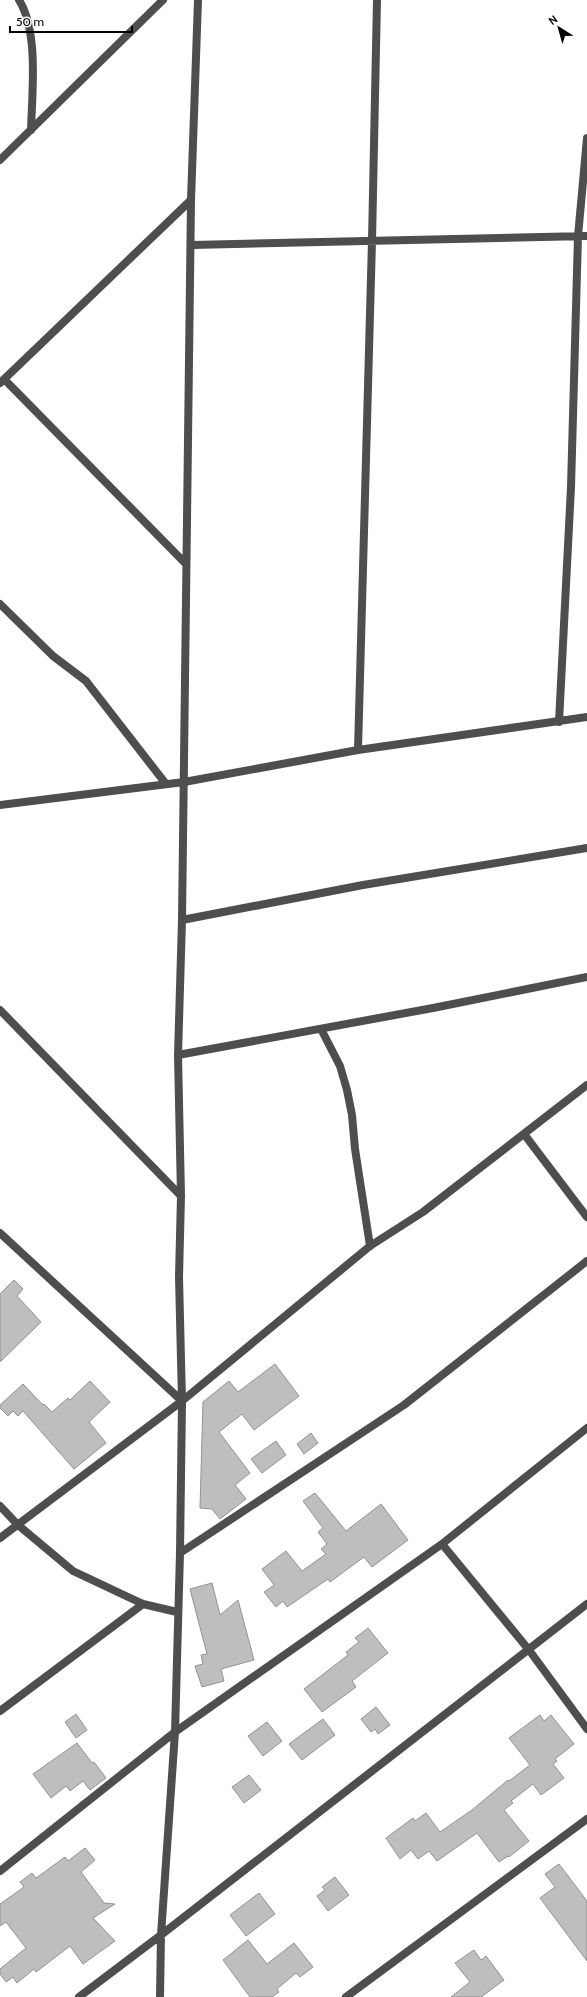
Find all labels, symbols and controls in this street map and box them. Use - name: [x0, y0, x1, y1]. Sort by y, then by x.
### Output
- scale bar: [10, 8, 132, 34]
- north arrow: [539, 8, 579, 48]
- text: N: [546, 12, 560, 28]
- text: 50 m: [16, 14, 44, 29]

